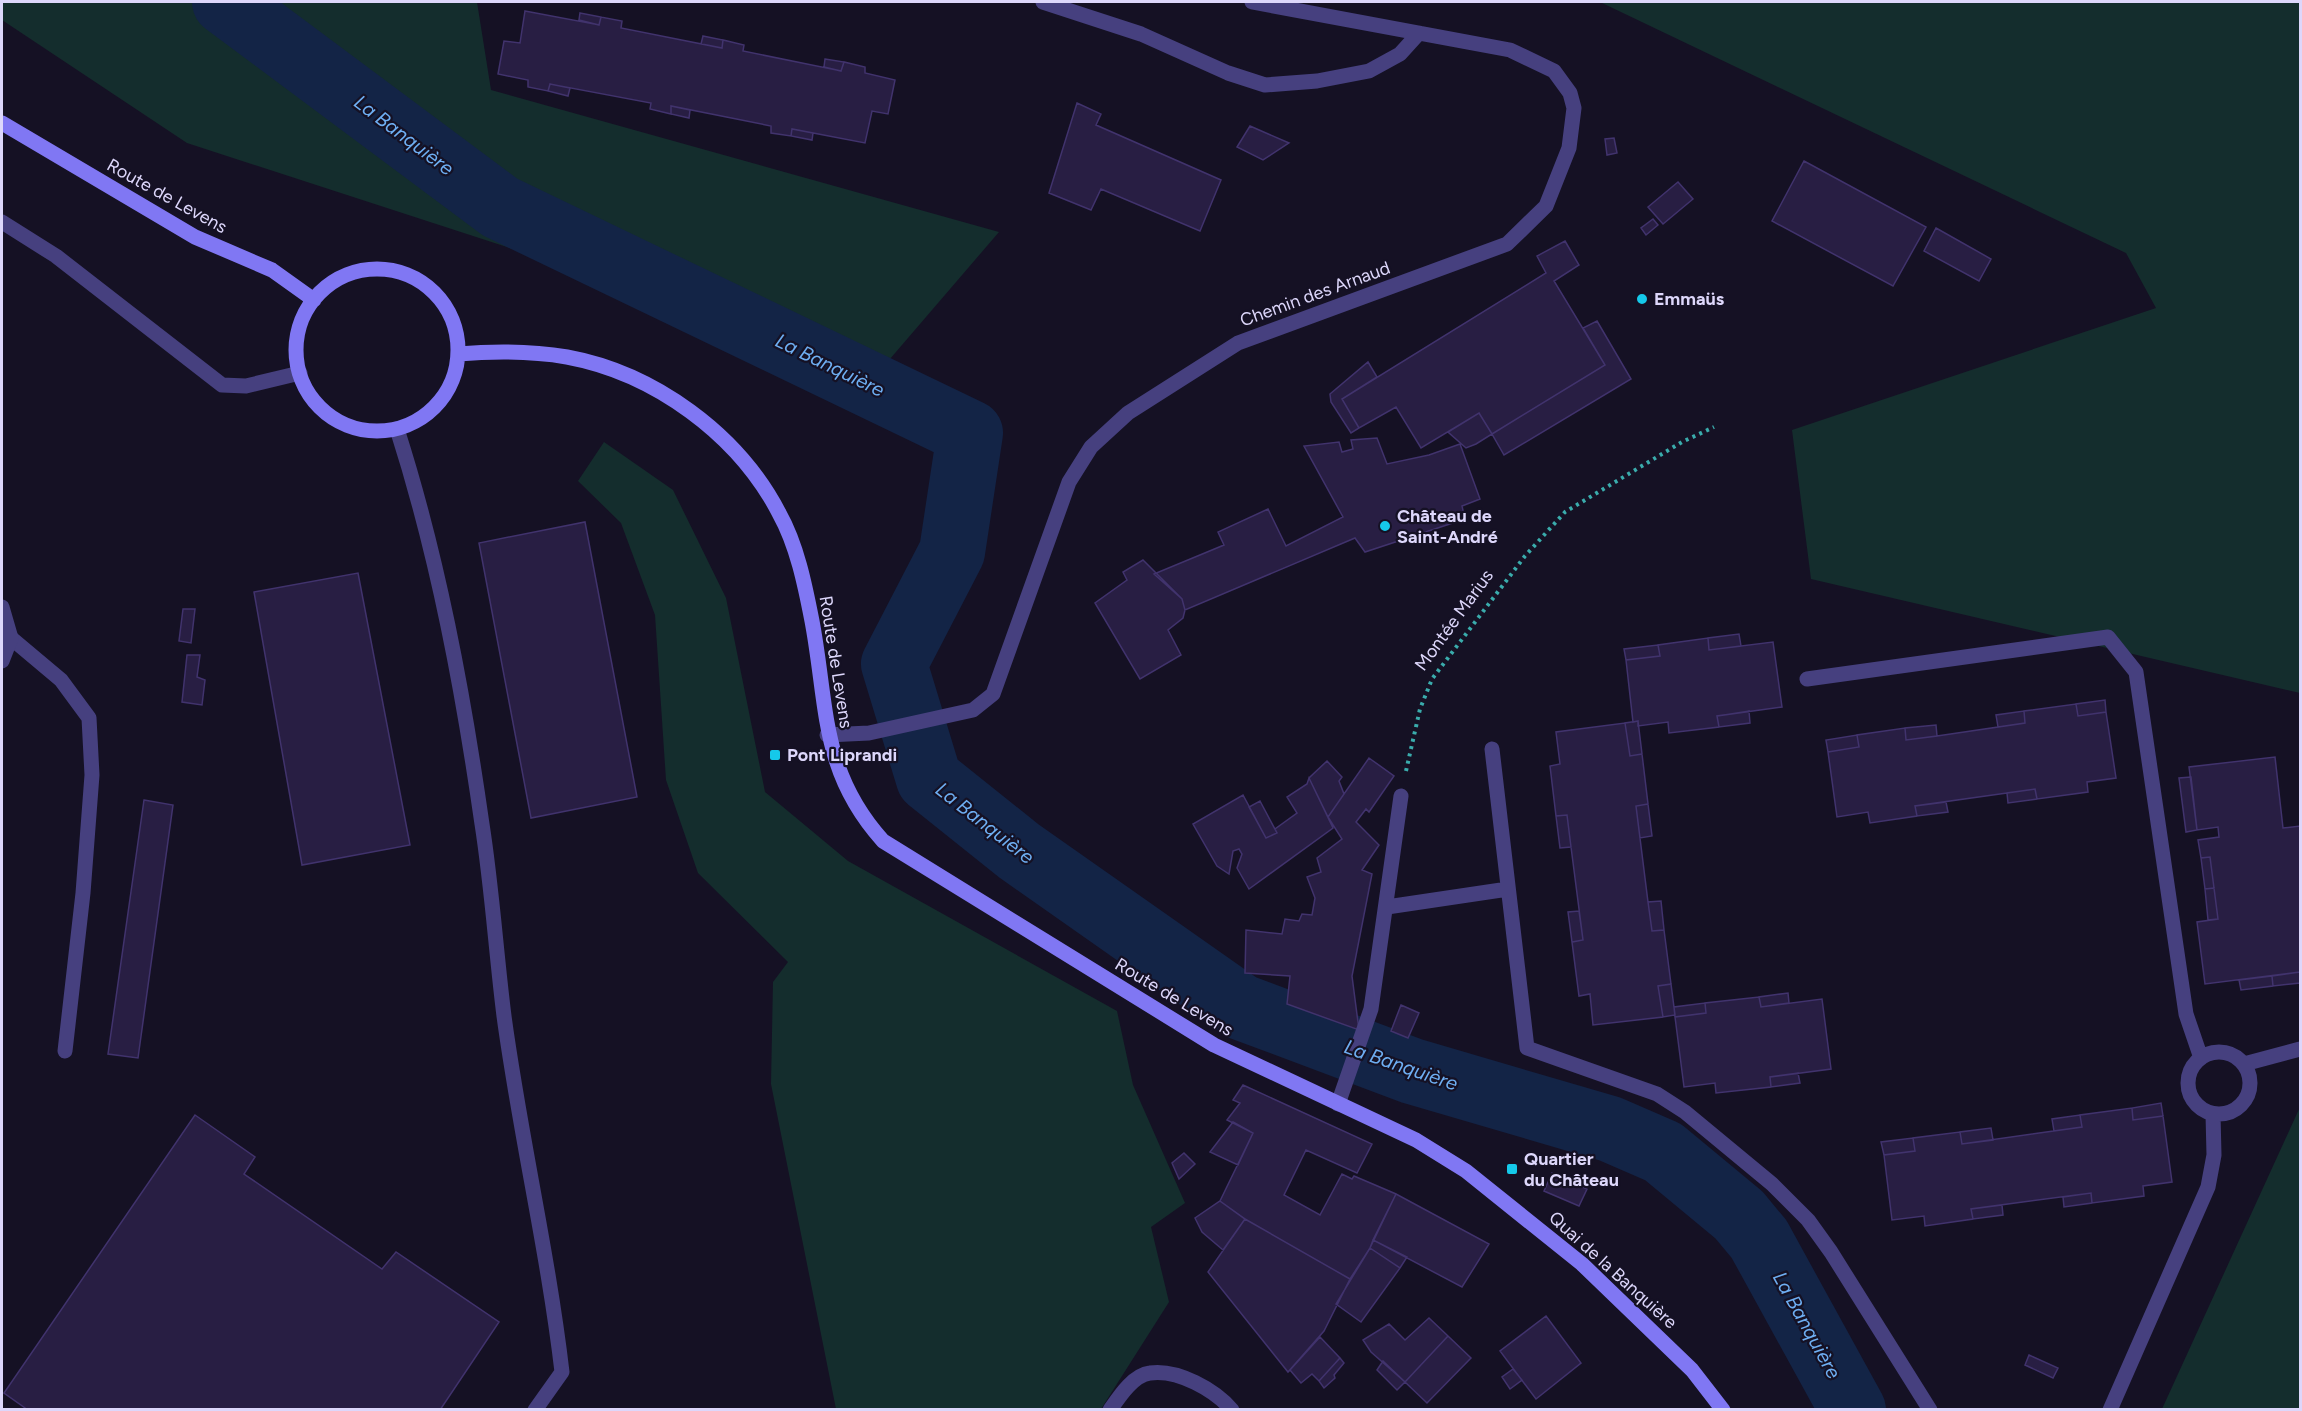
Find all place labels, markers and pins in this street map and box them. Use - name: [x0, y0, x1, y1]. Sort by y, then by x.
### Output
- place label: Emmaüs: [1654, 288, 1725, 310]
- marker: Emmaüs: [1635, 292, 1649, 306]
- place label: Château de Saint-André: [1397, 505, 1498, 548]
- marker: Château de Saint-André: [1378, 519, 1392, 533]
- place label: Pont Liprandi: [787, 744, 897, 766]
- marker: Pont Liprandi: [768, 748, 782, 762]
- place label: Quartier du Château: [1524, 1148, 1619, 1191]
- marker: Quartier du Château: [1505, 1162, 1519, 1176]

